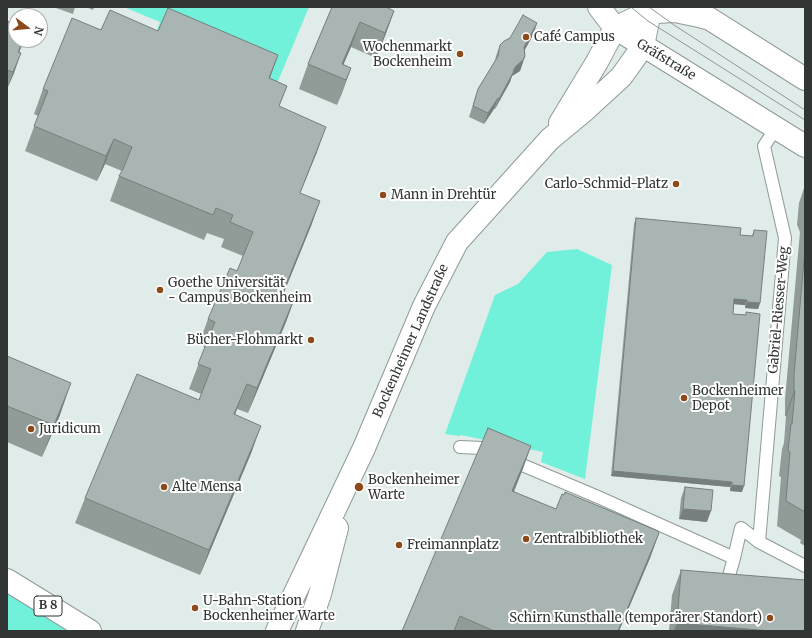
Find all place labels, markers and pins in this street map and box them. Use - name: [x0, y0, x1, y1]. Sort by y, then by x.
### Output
- place label: Café Campus: [534, 29, 615, 45]
- marker: Café Campus: [521, 32, 531, 42]
- place label: Wochenmarkt Bockenheim: [363, 39, 452, 70]
- marker: Wochenmarkt Bockenheim: [455, 49, 465, 59]
- place label: Carlo-Schmid-Platz: [545, 176, 668, 192]
- marker: Carlo-Schmid-Platz: [671, 179, 681, 189]
- place label: Mann in Drehtür: [391, 187, 496, 203]
- marker: Mann in Drehtür: [378, 190, 388, 200]
- place label: Goethe Universität - Campus Bockenheim: [168, 275, 312, 306]
- marker: Goethe Universität - Campus Bockenheim: [155, 285, 165, 295]
- place label: Bücher-Flohmarkt: [187, 332, 303, 348]
- marker: Bücher-Flohmarkt: [306, 335, 316, 345]
- place label: Bockenheimer Depot: [692, 383, 784, 414]
- marker: Bockenheimer Depot: [679, 393, 689, 403]
- place label: Juridicum: [39, 421, 101, 437]
- marker: Juridicum: [26, 424, 36, 434]
- place label: Bockenheimer Warte: [368, 472, 460, 503]
- place label: Alte Mensa: [172, 479, 242, 495]
- marker: Bockenheimer Warte: [353, 481, 365, 493]
- marker: Alte Mensa: [159, 482, 169, 492]
- place label: Zentralbibliothek: [534, 531, 643, 547]
- marker: Zentralbibliothek: [521, 534, 531, 544]
- place label: Freimannplatz: [407, 537, 499, 553]
- marker: Freimannplatz: [394, 540, 404, 550]
- place label: U-Bahn-Station Bockenheimer Warte: [203, 593, 335, 624]
- marker: U-Bahn-Station Bockenheimer Warte: [190, 603, 200, 613]
- place label: Schirn Kunsthalle (temporärer Standort): [509, 610, 762, 626]
- marker: Schirn Kunsthalle (temporärer Standort): [765, 613, 775, 623]

